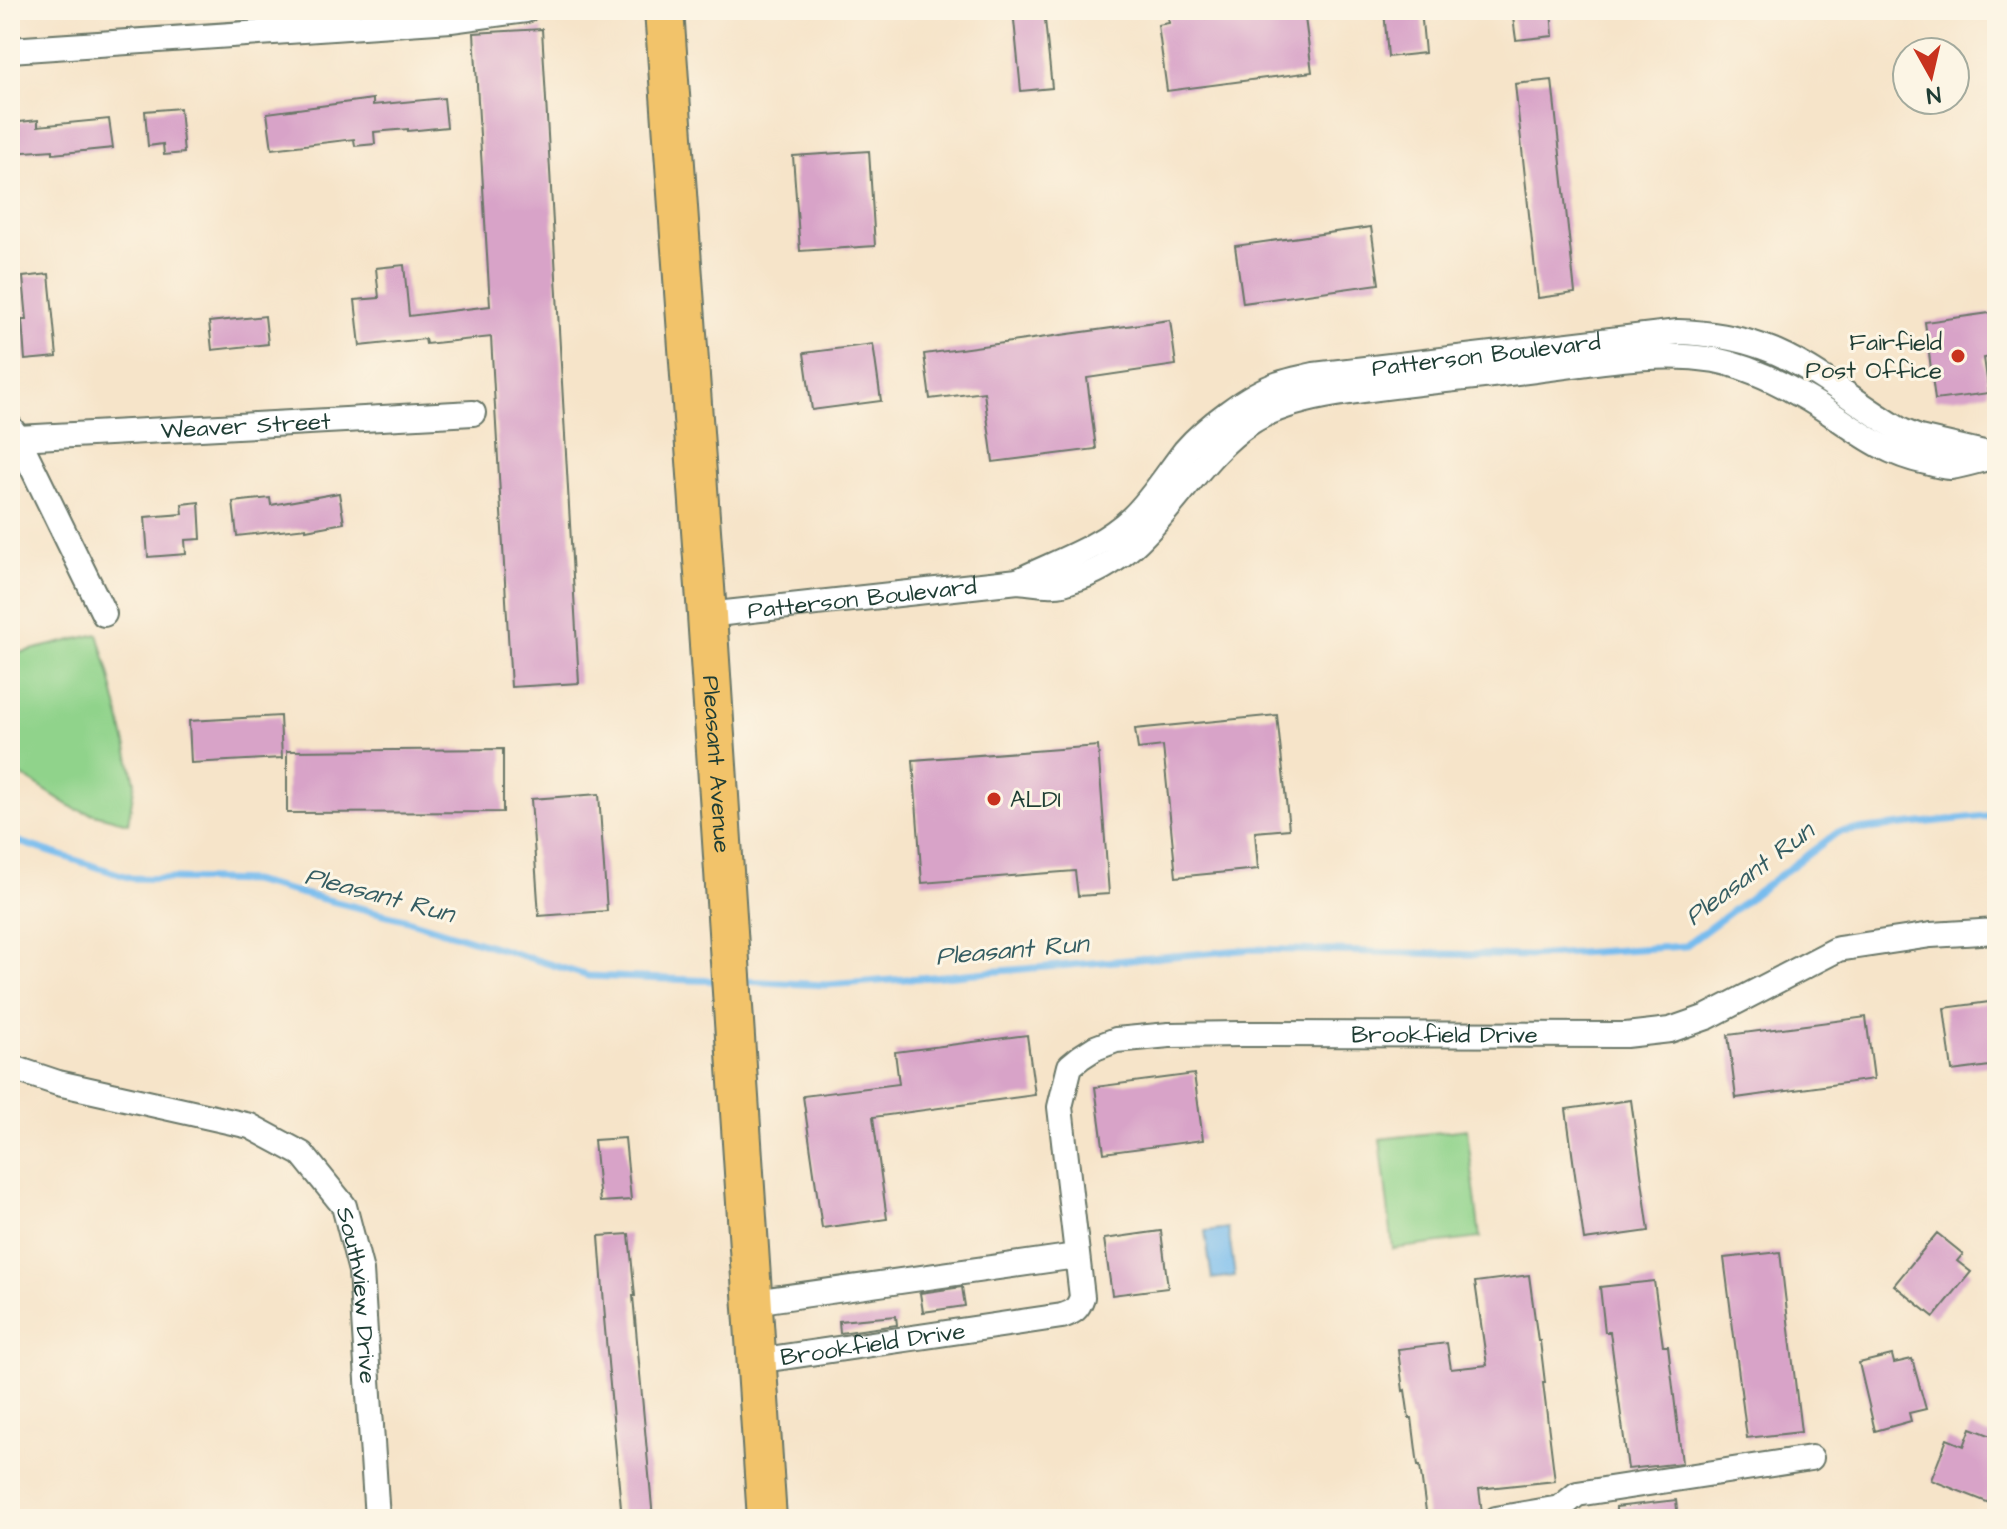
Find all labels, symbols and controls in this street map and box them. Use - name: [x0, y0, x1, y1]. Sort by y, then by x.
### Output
- north arrow: [1891, 36, 1971, 116]
- text: N: [1924, 78, 1943, 111]
- street label: Patterson Boulevard: [1370, 325, 1602, 386]
- place label: Fairfield Post Office: [1805, 326, 1942, 388]
- marker: Fairfield Post Office: [1949, 347, 1967, 365]
- street label: Weaver Street: [160, 405, 332, 448]
- street label: Patterson Boulevard: [746, 570, 978, 628]
- street label: Pleasant Avenue: [693, 674, 739, 854]
- place label: ALDI: [1010, 783, 1061, 817]
- marker: ALDI: [985, 790, 1003, 808]
- water label: Pleasant Run: [1678, 812, 1823, 934]
- water label: Pleasant Run: [301, 858, 460, 933]
- water label: Pleasant Run: [934, 925, 1092, 975]
- street label: Brookfield Drive: [1351, 1018, 1538, 1053]
- street label: Southview Drive: [327, 1203, 384, 1385]
- street label: Brookfield Drive: [778, 1314, 968, 1375]

